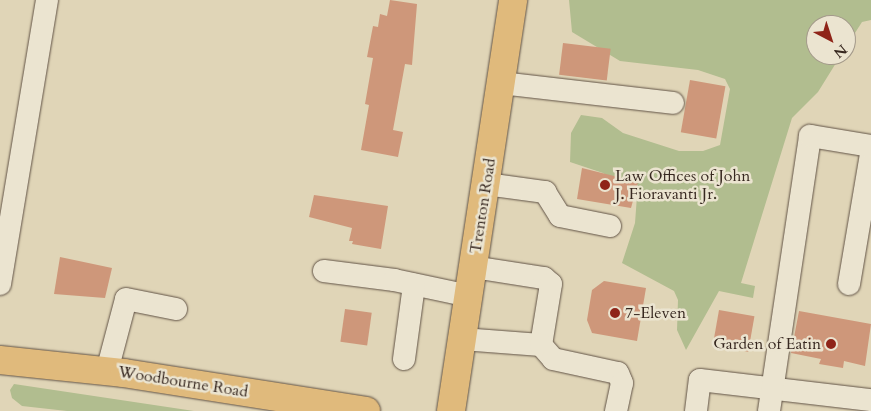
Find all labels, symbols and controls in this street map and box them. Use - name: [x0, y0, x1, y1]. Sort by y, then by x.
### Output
- north arrow: [806, 15, 856, 65]
- text: N: [830, 40, 851, 62]
- street label: Trenton Road: [466, 157, 500, 255]
- place label: Law Offices of John J. Fioravanti Jr.: [615, 166, 750, 204]
- marker: Law Offices of John J. Fioravanti Jr.: [599, 179, 611, 191]
- place label: 7-Eleven: [625, 303, 686, 323]
- marker: 7-Eleven: [609, 307, 621, 319]
- place label: Garden of Eatin: [713, 334, 821, 354]
- marker: Garden of Eatin: [825, 338, 837, 350]
- street label: Woodbourne Road: [117, 362, 249, 402]

